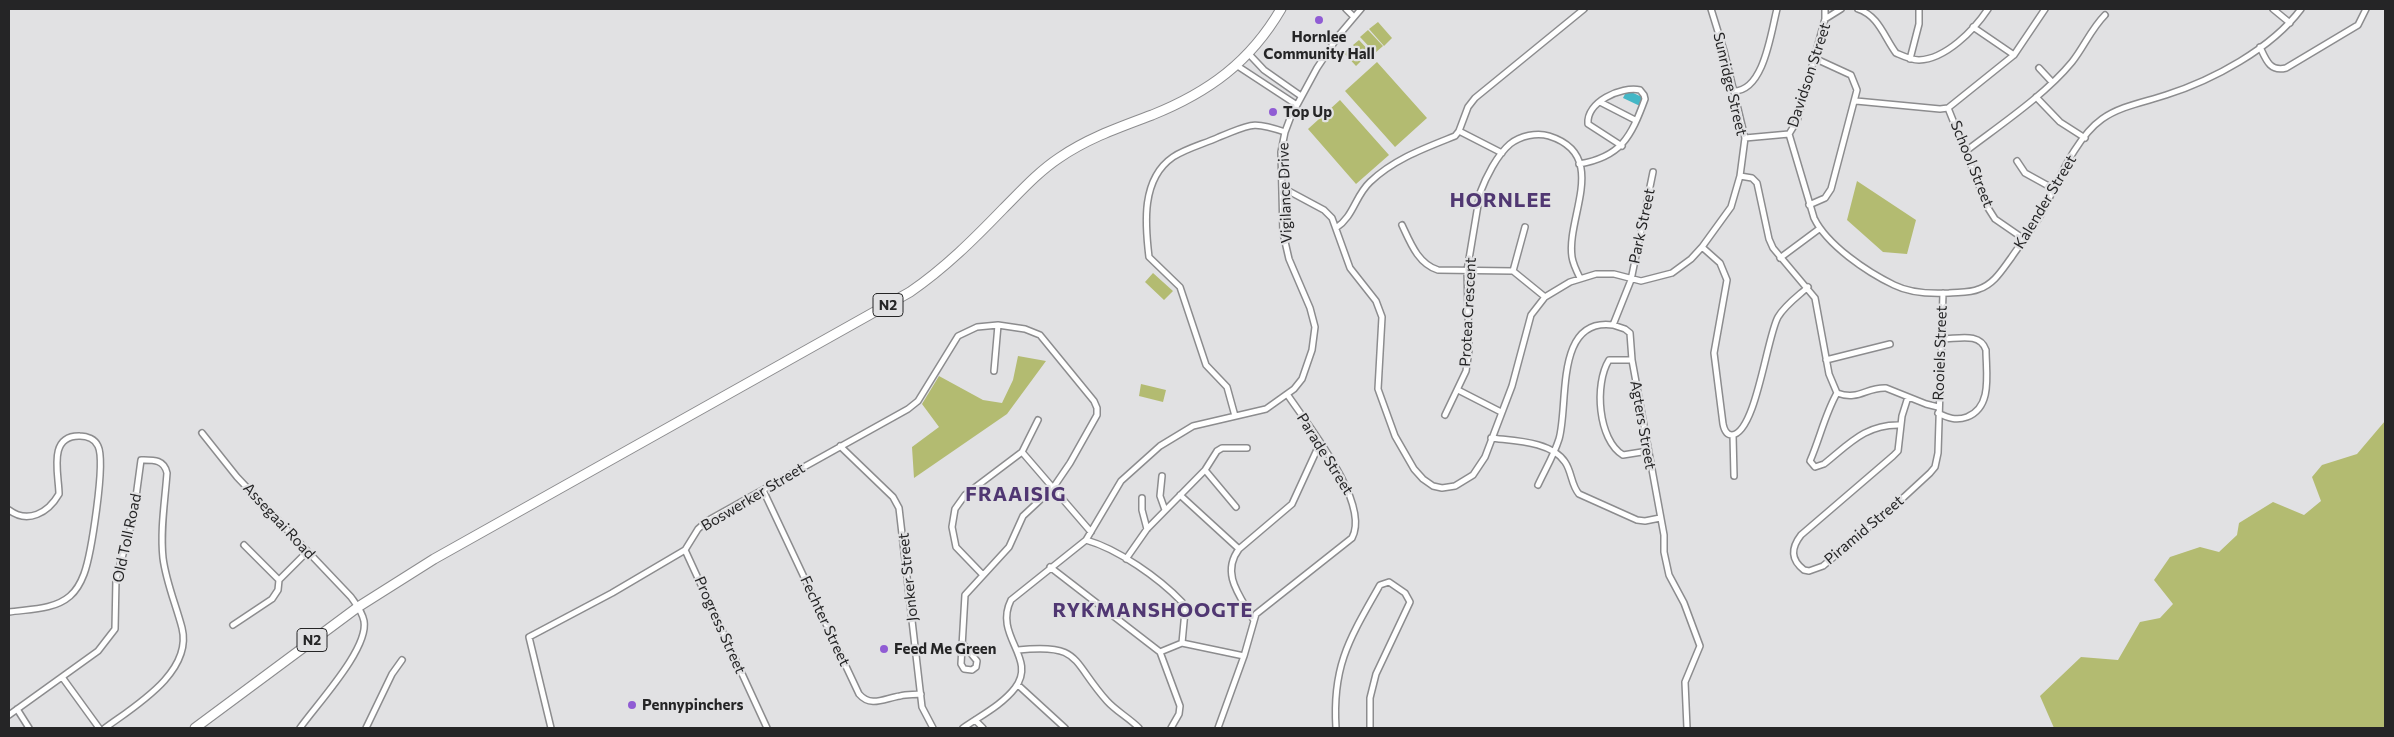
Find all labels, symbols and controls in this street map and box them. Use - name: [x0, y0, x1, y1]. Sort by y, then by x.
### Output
- marker: Hornlee Community Hall: [1313, 14, 1325, 26]
- street label: Davidson Street: [1784, 21, 1834, 129]
- place label: Hornlee Community Hall: [1263, 28, 1375, 63]
- street label: Sunridge Street: [1709, 31, 1751, 137]
- place label: Top Up: [1283, 103, 1332, 121]
- marker: Top Up: [1267, 106, 1279, 118]
- street label: School Street: [1946, 118, 1998, 210]
- street label: Vigilance Drive: [1274, 142, 1296, 244]
- street label: Kalender Street: [2010, 152, 2080, 252]
- street label: Park Street: [1625, 187, 1659, 265]
- district label: HORNLEE: [1449, 188, 1553, 212]
- street label: Protea Crescent: [1456, 257, 1480, 367]
- road number: N2: [873, 294, 903, 316]
- street label: Rooiels Street: [1929, 305, 1951, 401]
- street label: Agters Street: [1626, 379, 1660, 471]
- street label: Parade Street: [1293, 410, 1357, 498]
- street label: Boswerker Street: [698, 459, 808, 535]
- street label: Assegaai Road: [239, 479, 319, 563]
- district label: FRAAISIG: [964, 482, 1068, 506]
- street label: Old Toll Road: [109, 492, 145, 584]
- street label: Piramid Street: [1821, 492, 1907, 568]
- street label: Jonker Street: [894, 532, 922, 622]
- street label: Progress Street: [690, 573, 750, 677]
- street label: Fechter Street: [796, 573, 854, 669]
- district label: RYKMANSHOOGTE: [1051, 598, 1255, 622]
- road number: N2: [297, 628, 327, 652]
- place label: Feed Me Green: [894, 640, 996, 658]
- marker: Feed Me Green: [878, 643, 890, 655]
- place label: Pennypinchers: [642, 696, 743, 714]
- marker: Pennypinchers: [626, 699, 638, 711]

